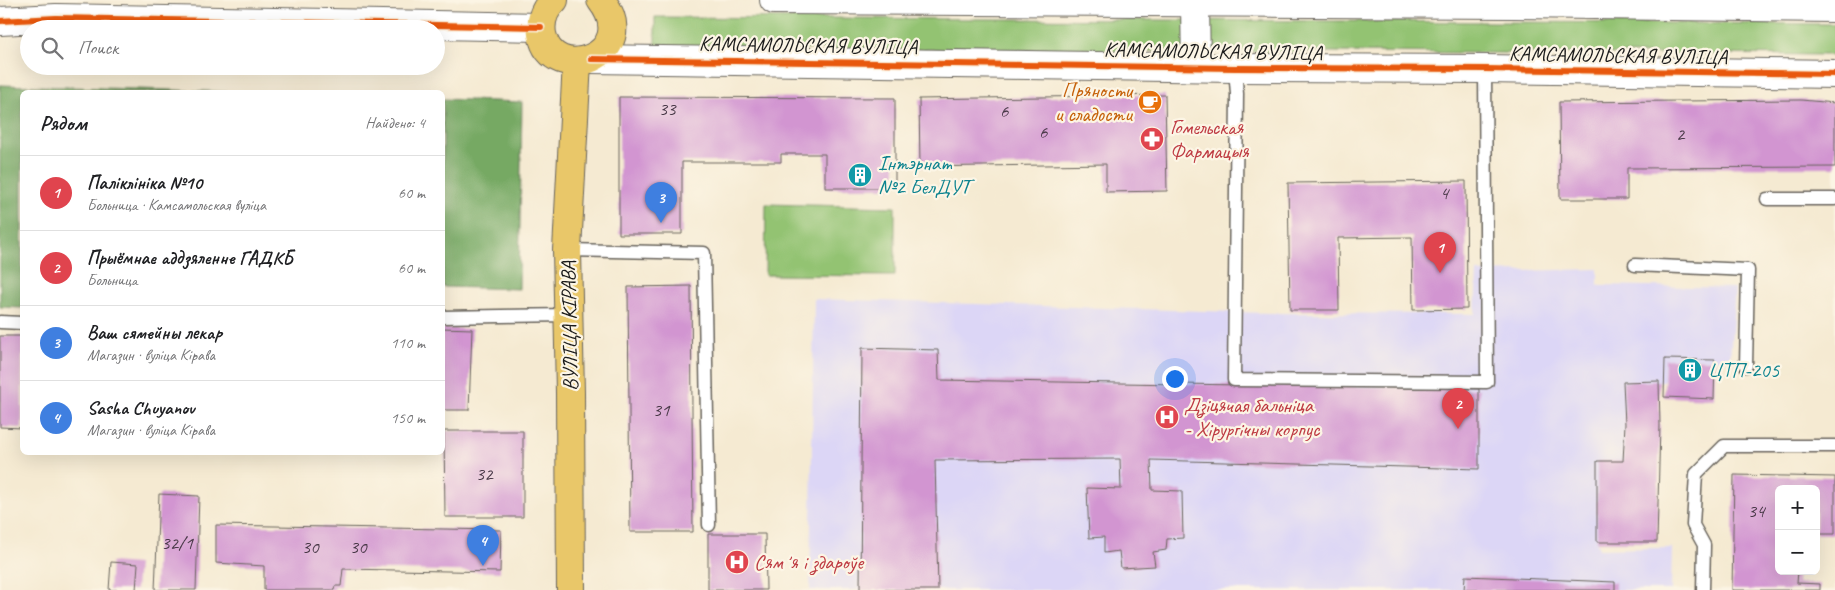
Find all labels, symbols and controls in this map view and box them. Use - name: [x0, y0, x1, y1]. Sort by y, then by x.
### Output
- search box: [20, 20, 445, 75]
- street label: КАМСАМОЛЬСКАЯ ВУЛІЦА: [699, 30, 919, 60]
- icon: search: [38, 34, 66, 62]
- text: Поиск: [78, 36, 118, 60]
- street label: КАМСАМОЛЬСКАЯ ВУЛІЦА: [1104, 36, 1324, 66]
- street label: КАМСАМОЛЬСКАЯ ВУЛІЦА: [1509, 40, 1729, 70]
- place label: Пряности и сладости: [1055, 77, 1135, 127]
- cafe icon: Пряности и сладости: [1137, 89, 1163, 115]
- house number: 33: [658, 97, 677, 121]
- house number: 6: [1000, 99, 1010, 123]
- text: Рядом: [40, 110, 87, 136]
- text: Найдено: 4: [365, 113, 425, 133]
- place label: Гомельская Фармацыя: [1170, 114, 1250, 164]
- house number: 6: [1039, 120, 1049, 144]
- house number: 2: [1676, 122, 1686, 146]
- pharmacy icon: Гомельская Фармацыя: [1139, 126, 1165, 152]
- place label: Інтэрнат №2 БелДУТ: [878, 150, 976, 200]
- building icon: Інтэрнат №2 БелДУТ: [847, 162, 873, 188]
- text: Паліклініка №10: [87, 171, 202, 195]
- house number: 4: [1440, 181, 1451, 205]
- pin: 3: [645, 182, 677, 223]
- text: 1: [52, 183, 60, 203]
- text: 60 m: [398, 183, 425, 203]
- text: Больница · Камсамольская вуліца: [87, 195, 266, 215]
- pin: 1: [1424, 232, 1456, 273]
- text: Прыёмнае аддзяленне ГАДКБ: [87, 246, 293, 270]
- text: 2: [52, 258, 60, 278]
- text: 60 m: [398, 258, 425, 278]
- street label: ВУЛІЦА КІРАВА: [555, 260, 583, 391]
- text: Больница: [87, 270, 137, 290]
- text: Ваш сямейны лекар: [87, 321, 222, 345]
- text: 3: [52, 333, 60, 353]
- text: 110 m: [391, 333, 425, 353]
- text: Магазин · вуліца Кірава: [87, 345, 215, 365]
- building icon: ЦТП-205: [1677, 357, 1703, 383]
- place label: ЦТП-205: [1708, 357, 1781, 383]
- your location: [1162, 366, 1188, 392]
- pin: 2: [1442, 388, 1474, 429]
- place label: Дзіцячая бальніца - Хірургічны корпус: [1184, 392, 1321, 442]
- text: Sasha Chuyanov: [87, 396, 194, 420]
- house number: 31: [652, 398, 671, 422]
- hospital icon: Дзіцячая бальніца - Хірургічны корпус: [1154, 404, 1180, 430]
- text: 4: [52, 408, 60, 428]
- text: 150 m: [391, 408, 425, 428]
- text: Магазин · вуліца Кірава: [87, 420, 215, 440]
- house number: 32: [475, 462, 494, 486]
- map controls: [1775, 485, 1820, 575]
- button: +: [1775, 485, 1820, 530]
- house number: 34: [1747, 499, 1767, 523]
- pin: 4: [467, 525, 499, 566]
- button: −: [1775, 530, 1820, 575]
- house number: 32/1: [161, 531, 194, 555]
- house number: 30: [301, 535, 320, 559]
- house number: 30: [349, 535, 368, 559]
- hospital icon: Сямʼя і здароўе: [724, 549, 750, 575]
- place label: Сямʼя і здароўе: [754, 549, 865, 576]

